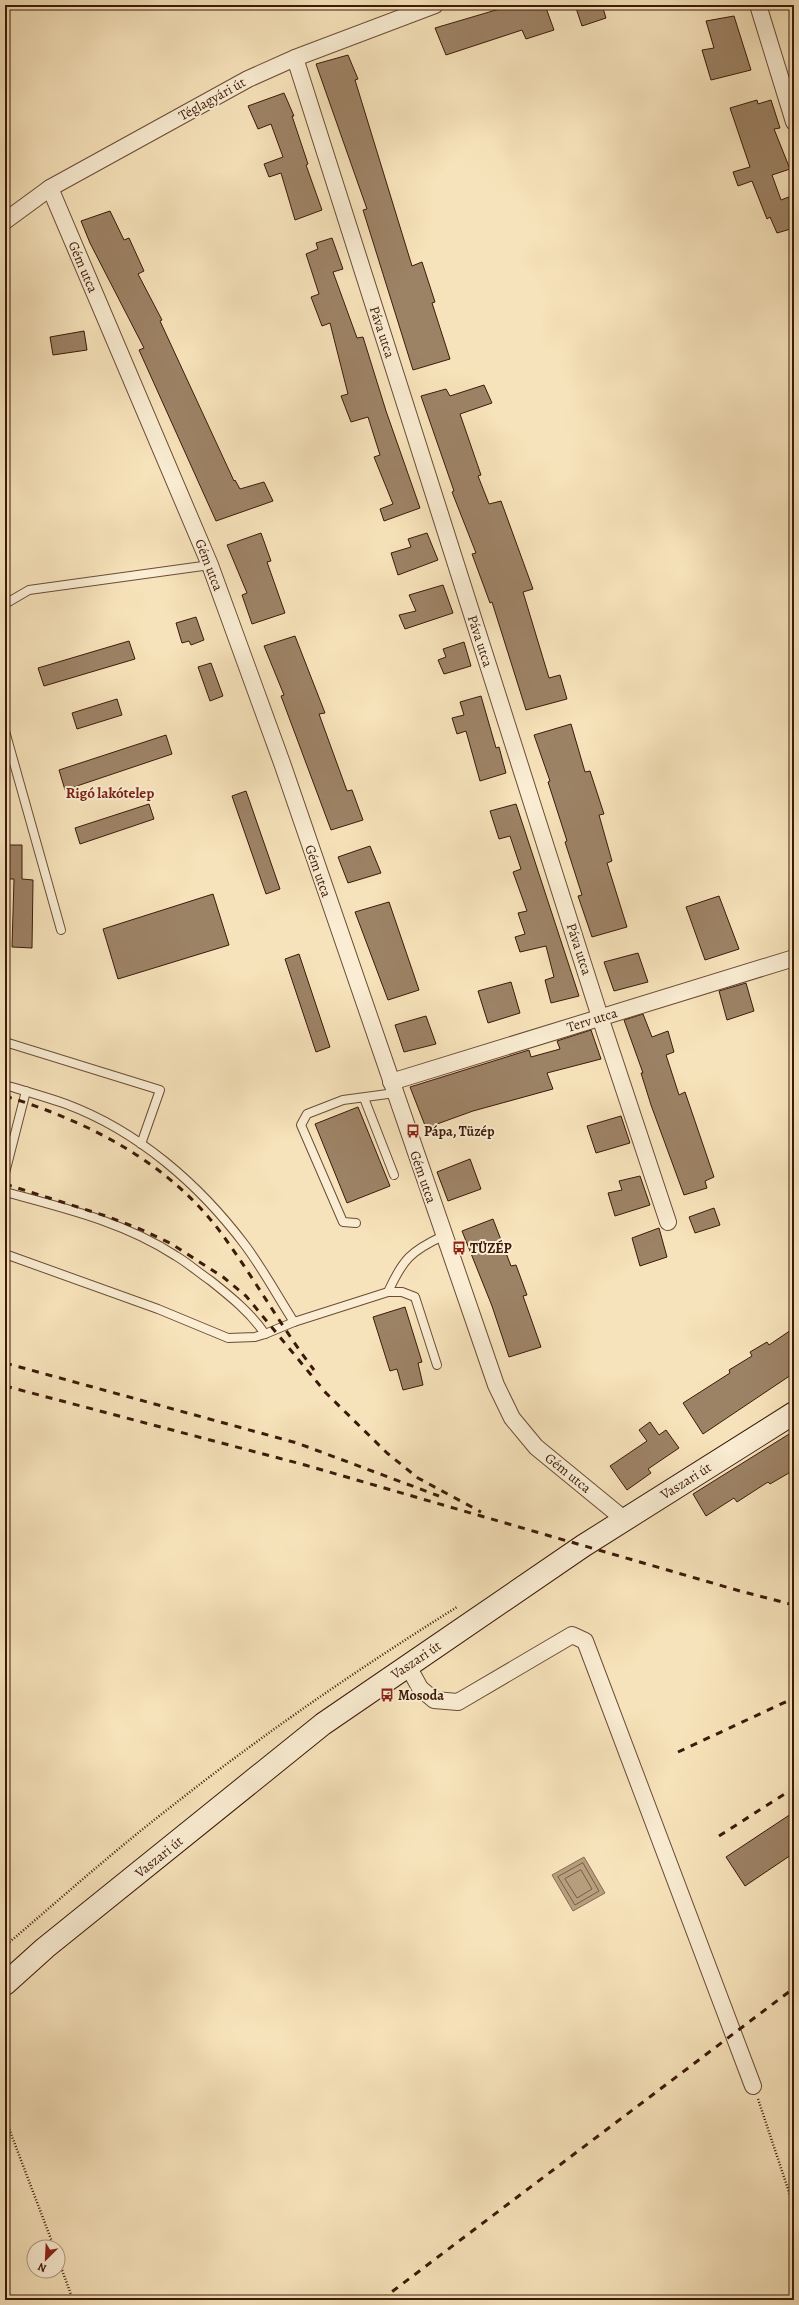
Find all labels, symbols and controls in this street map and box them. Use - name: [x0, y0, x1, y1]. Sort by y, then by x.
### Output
- street label: Téglagyári út: [175, 73, 249, 125]
- street label: Gém utca: [64, 238, 103, 296]
- street label: Páva utca: [365, 304, 399, 361]
- street label: Gém utca: [190, 536, 228, 594]
- street label: Páva utca: [463, 613, 497, 670]
- district label: Rigó lakótelep: [66, 783, 154, 803]
- street label: Gém utca: [300, 842, 336, 900]
- street label: Páva utca: [562, 921, 596, 978]
- street label: Terv utca: [564, 1003, 620, 1037]
- place label: Pápa, Tüzép: [424, 1122, 495, 1141]
- bus stop icon: Pápa, Tüzép: [405, 1123, 421, 1139]
- street label: Gém utca: [405, 1148, 441, 1206]
- place label: TÜZÉP: [470, 1239, 512, 1258]
- bus stop icon: TÜZÉP: [451, 1240, 467, 1256]
- street label: Gém utca: [541, 1449, 595, 1498]
- street label: Vaszari út: [656, 1458, 715, 1505]
- street label: Vaszari út: [386, 1636, 445, 1684]
- place label: Mosoda: [398, 1686, 444, 1705]
- bus stop icon: Mosoda: [379, 1687, 395, 1703]
- street label: Vaszari út: [130, 1832, 187, 1883]
- north arrow: [26, 2239, 66, 2279]
- text: N: [35, 2259, 49, 2276]

